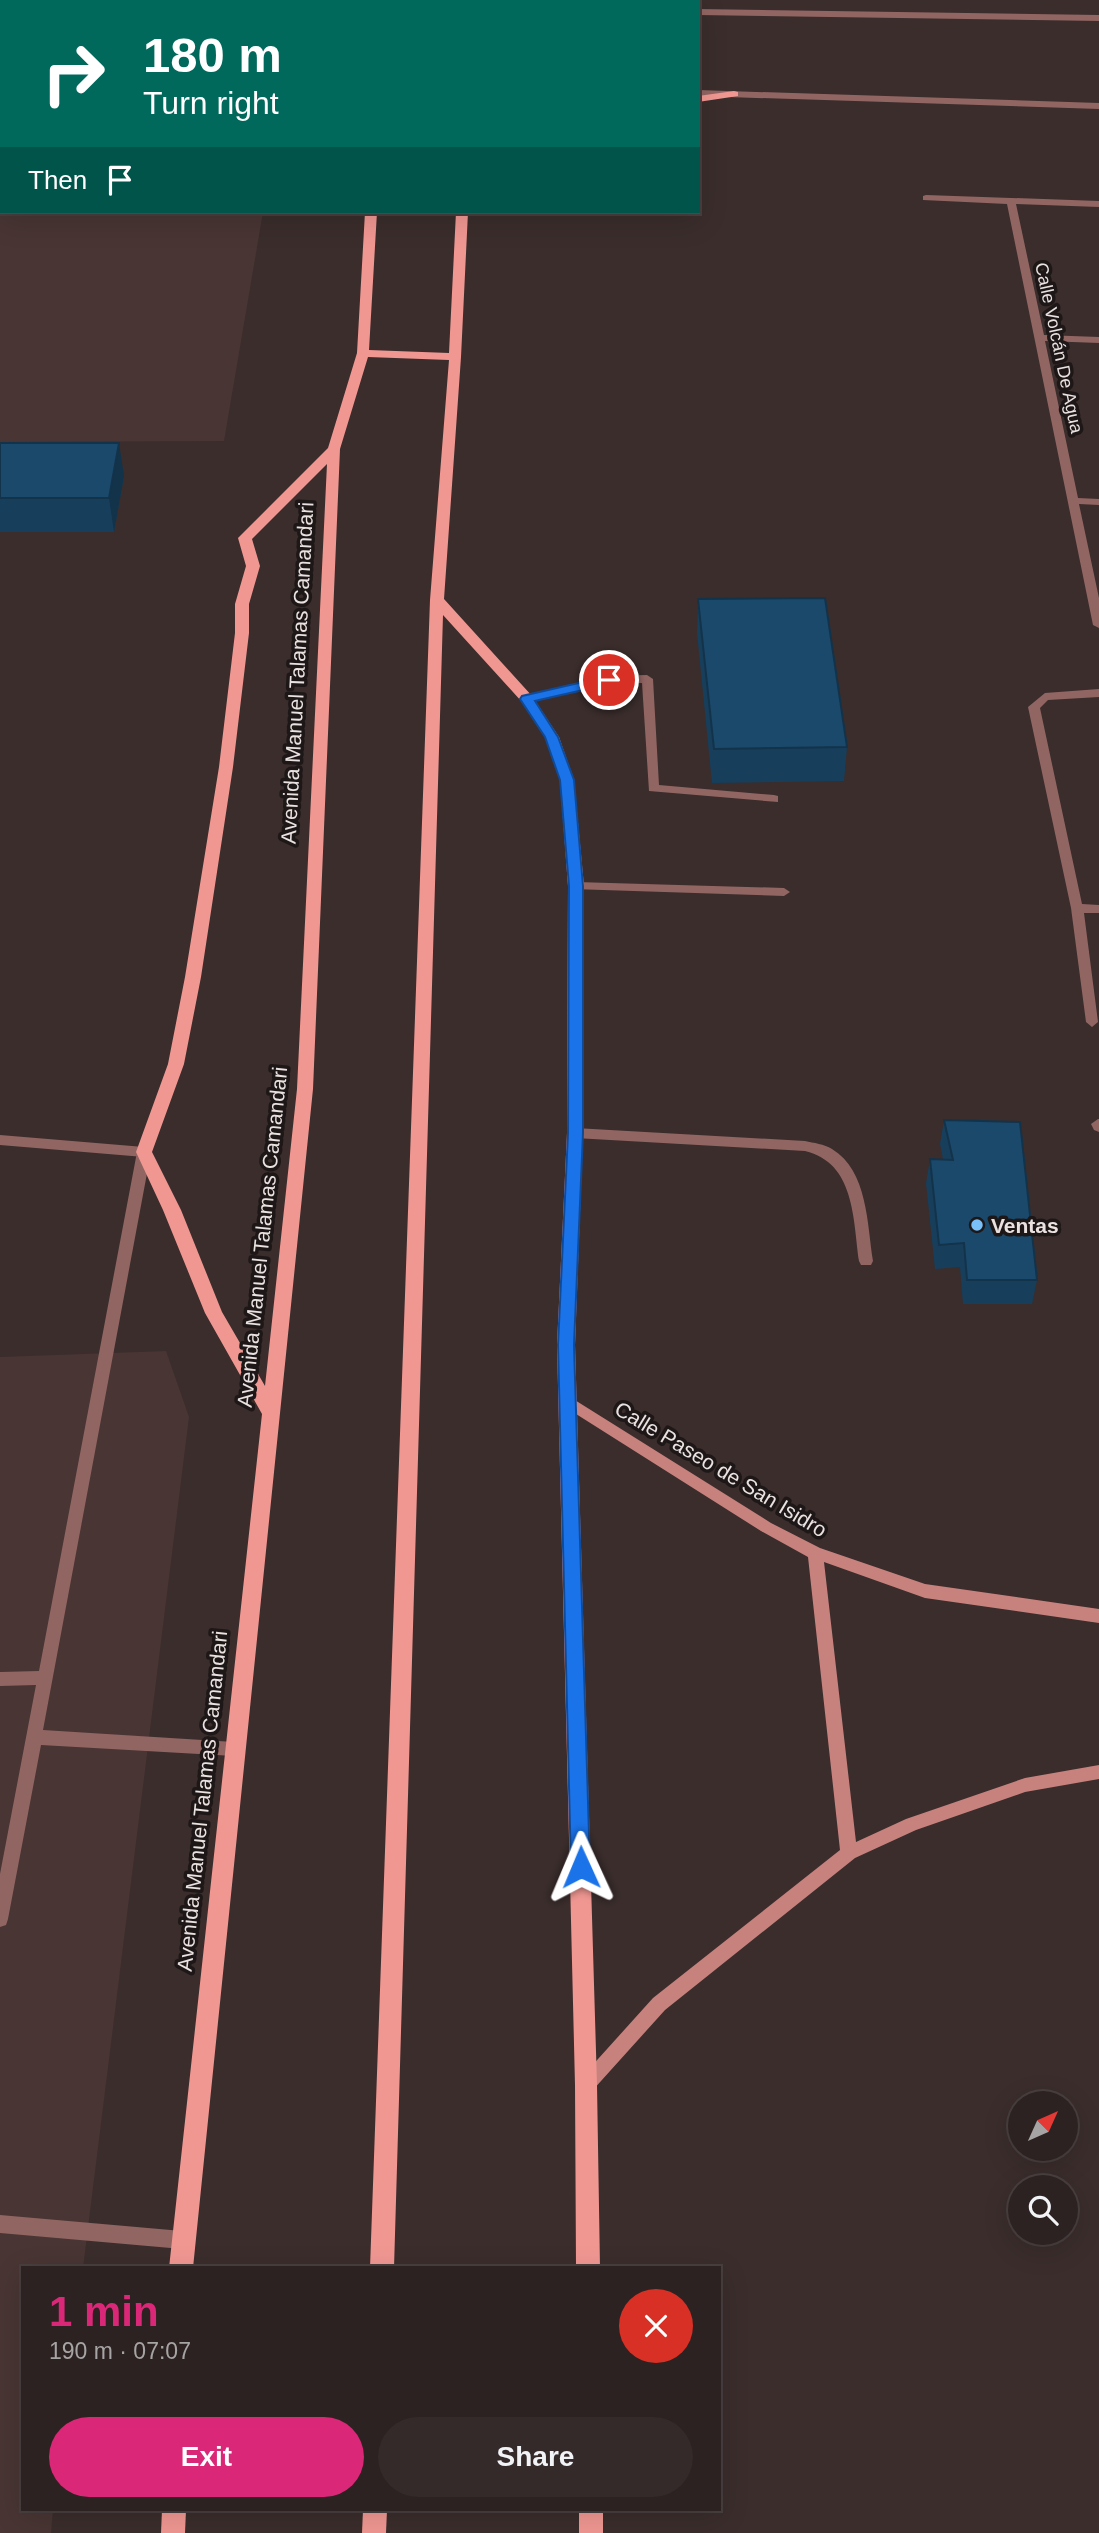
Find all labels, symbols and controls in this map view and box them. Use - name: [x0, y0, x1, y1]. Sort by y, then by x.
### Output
- icon: right: [28, 28, 119, 119]
- text: 180 m: [143, 28, 282, 82]
- text: Turn right: [143, 85, 279, 121]
- icon: arrive: [101, 161, 139, 199]
- text: Then: [28, 165, 87, 195]
- street label: Calle Volcán De Agua: [1031, 261, 1087, 436]
- street label: Avenida Manuel Talamas Camandari: [277, 501, 317, 845]
- pin: [579, 650, 639, 710]
- icon: arrive: [590, 661, 628, 699]
- street label: Avenida Manuel Talamas Camandari: [233, 1066, 291, 1408]
- place label: Ventas: [991, 1214, 1059, 1237]
- marker: Ventas: [969, 1217, 985, 1233]
- street label: Calle Paseo de San Isidro: [611, 1397, 831, 1541]
- street label: Avenida Manuel Talamas Camandari: [173, 1630, 231, 1972]
- position arrow: [544, 1830, 618, 1904]
- north arrow: [1008, 2091, 1078, 2161]
- map controls: [1008, 2091, 1078, 2245]
- button: search: [1008, 2175, 1078, 2245]
- text: 1 min: [49, 2288, 159, 2335]
- button: close: [619, 2289, 693, 2363]
- text: 190 m · 07:07: [49, 2338, 191, 2364]
- button: Exit: [49, 2417, 364, 2497]
- button: Share: [378, 2417, 693, 2497]

